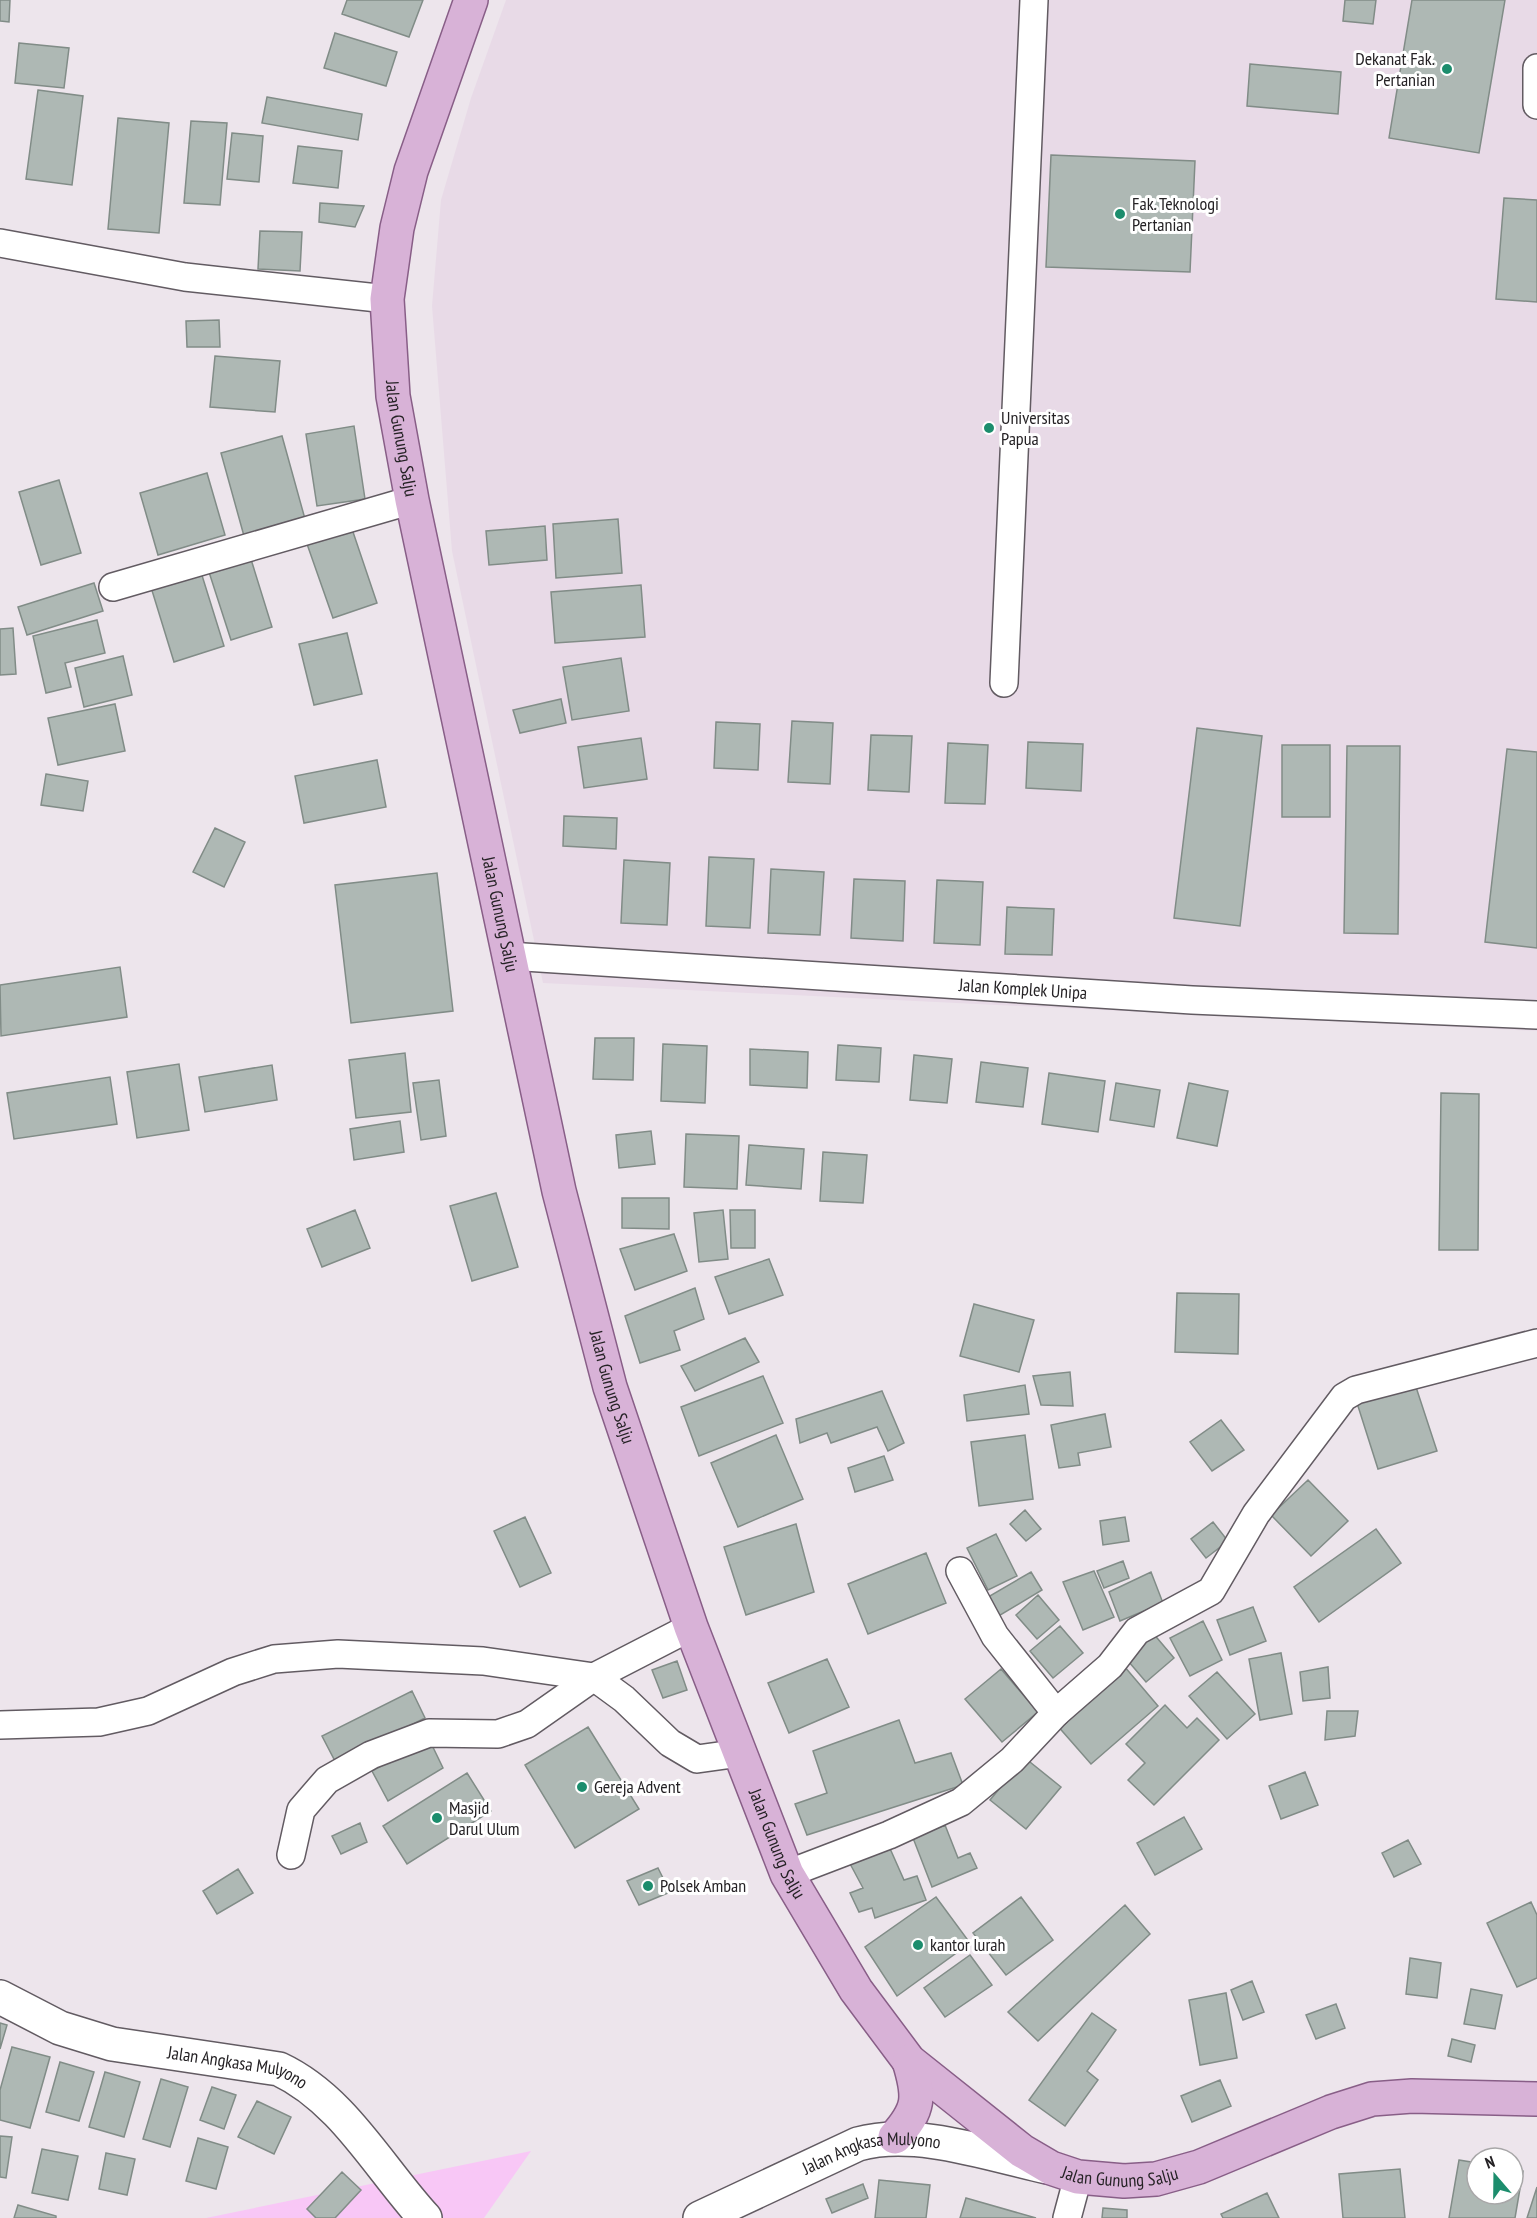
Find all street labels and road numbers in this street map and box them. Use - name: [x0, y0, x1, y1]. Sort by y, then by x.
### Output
- street label: Jalan Gunung Salju: [381, 379, 423, 498]
- street label: Jalan Gunung Salju: [477, 853, 524, 974]
- street label: Jalan Komplek Unipa: [957, 973, 1088, 1004]
- street label: Jalan Gunung Salju: [584, 1327, 640, 1447]
- street label: Jalan Gunung Salju: [744, 1784, 811, 1903]
- street label: Jalan Angkasa Mulyono: [165, 2040, 313, 2094]
- street label: Jalan Angkasa Mulyono: [797, 2127, 943, 2180]
- street label: Jalan Gunung Salju: [1058, 2160, 1181, 2192]

